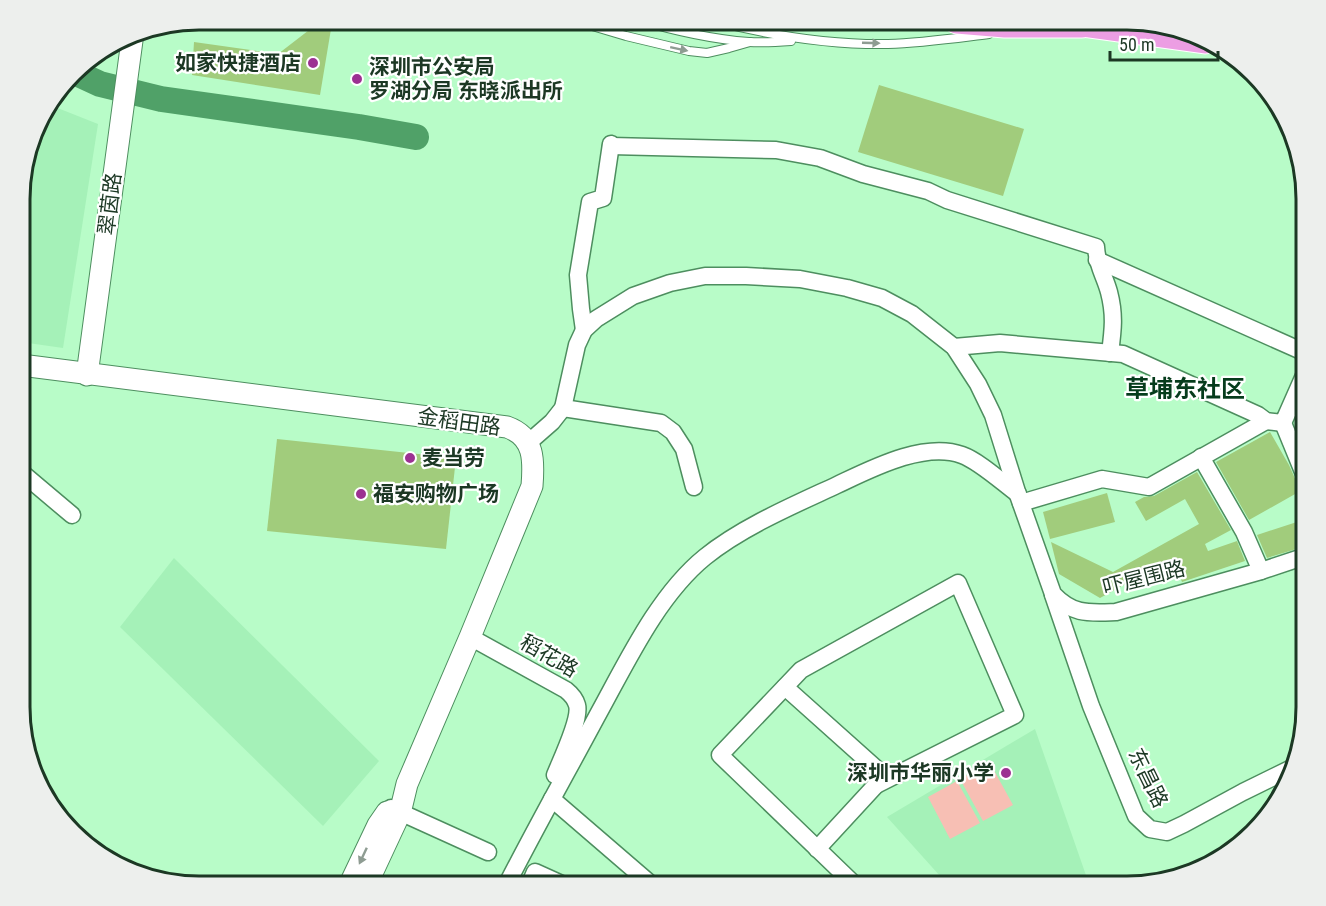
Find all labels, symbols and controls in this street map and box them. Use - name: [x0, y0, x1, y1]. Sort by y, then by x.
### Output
- scale bar: [1110, 24, 1218, 62]
- text: 50 m: [1119, 34, 1154, 55]
- one-way arrow: [862, 39, 881, 48]
- one-way arrow: [670, 45, 689, 54]
- place label: 如家快捷酒店: [175, 51, 301, 75]
- place label: 深圳市公安局 罗湖分局 东晓派出所: [369, 55, 563, 103]
- marker: 如家快捷酒店: [306, 56, 320, 70]
- marker: 深圳市公安局 罗湖分局 东晓派出所: [350, 72, 364, 86]
- street label: 翠茵路: [94, 171, 126, 237]
- district label: 草埔东社区: [1125, 375, 1245, 403]
- street label: 金稻田路: [416, 404, 502, 440]
- place label: 麦当劳: [422, 446, 485, 470]
- marker: 麦当劳: [403, 451, 417, 465]
- place label: 福安购物广场: [373, 482, 499, 506]
- marker: 福安购物广场: [354, 487, 368, 501]
- street label: 吓屋围路: [1100, 556, 1188, 600]
- street label: 稻花路: [516, 630, 582, 682]
- street label: 东昌路: [1123, 744, 1173, 812]
- place label: 深圳市华丽小学: [847, 761, 994, 785]
- marker: 深圳市华丽小学: [999, 766, 1013, 780]
- one-way arrow: [359, 847, 368, 864]

